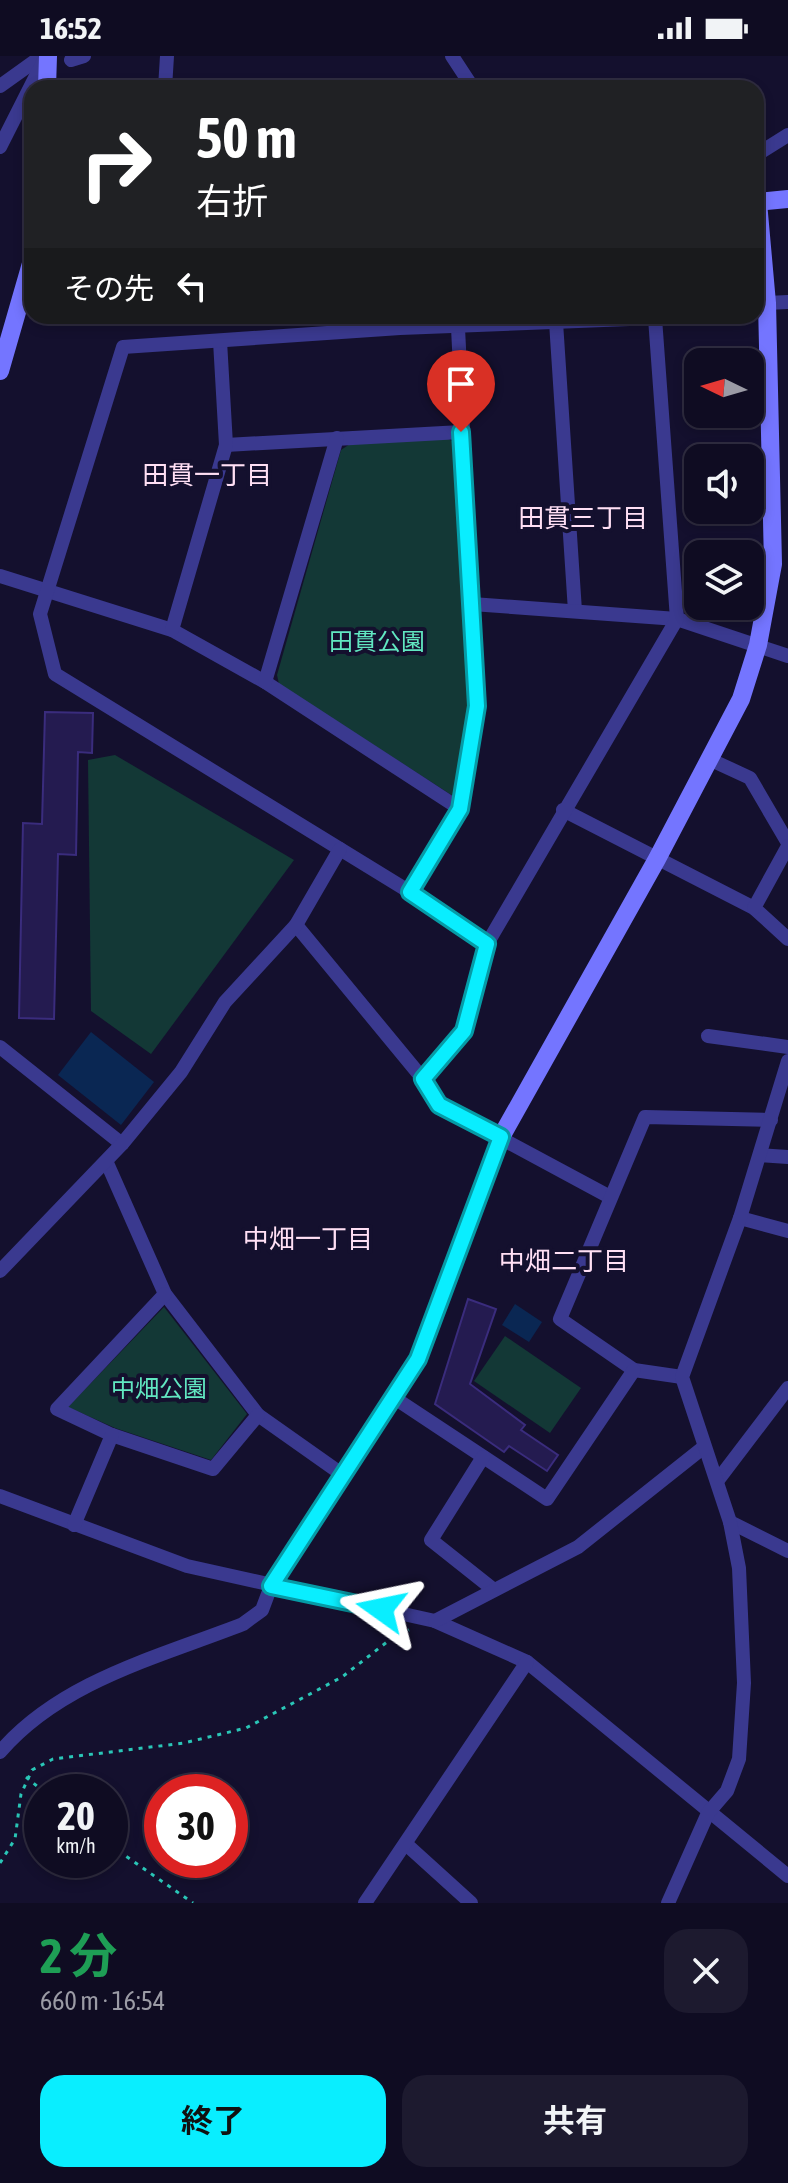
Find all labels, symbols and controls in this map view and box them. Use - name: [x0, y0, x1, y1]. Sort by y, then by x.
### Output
- text: 16:52: [40, 11, 102, 45]
- text: 50 m: [196, 106, 297, 170]
- icon: right: [64, 112, 168, 216]
- text: 右折: [196, 180, 268, 222]
- icon: left: [170, 264, 214, 308]
- text: その先: [64, 271, 154, 305]
- north arrow: [684, 348, 764, 428]
- map controls: [684, 348, 764, 620]
- pin: [427, 350, 495, 432]
- icon: arrive: [439, 362, 483, 406]
- button: sound: [684, 444, 764, 524]
- district label: 田貫一丁目: [142, 460, 272, 490]
- district label: 田貫三丁目: [518, 503, 648, 533]
- button: layers: [684, 540, 764, 620]
- park label: 田貫公園: [329, 628, 425, 655]
- district label: 中畑一丁目: [243, 1224, 373, 1254]
- district label: 中畑二丁目: [499, 1246, 629, 1276]
- park label: 中畑公園: [111, 1375, 207, 1402]
- position arrow: [339, 1567, 423, 1651]
- speed limit sign: 30: [144, 1774, 248, 1878]
- text: 20: [57, 1793, 95, 1838]
- text: km/h: [56, 1834, 96, 1857]
- text: 2 分: [40, 1928, 117, 1983]
- button: close: [664, 1929, 748, 2013]
- text: 660 m · 16:54: [40, 1986, 165, 2016]
- button: 終了: [40, 2075, 386, 2167]
- button: 共有: [402, 2075, 748, 2167]

